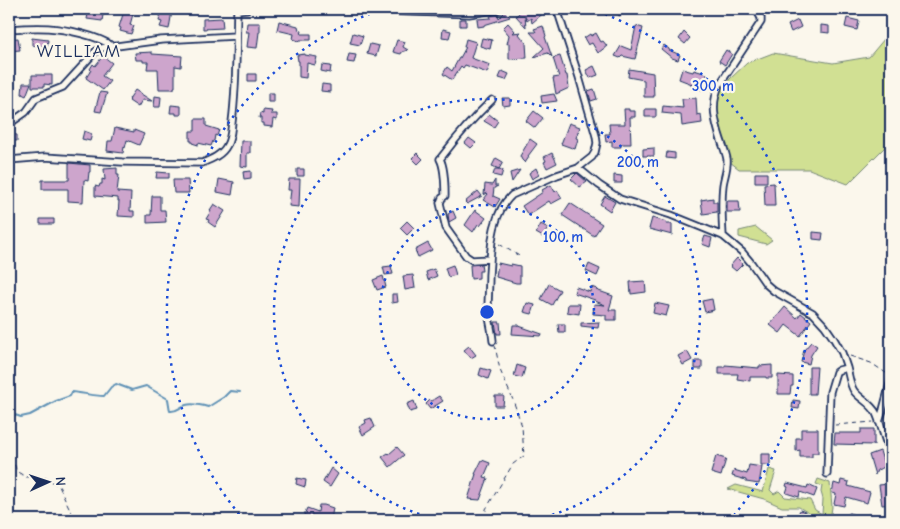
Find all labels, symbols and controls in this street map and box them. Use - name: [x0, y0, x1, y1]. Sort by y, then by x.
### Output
- district label: WILLIAM: [37, 40, 121, 62]
- text: 300 m: [692, 77, 734, 95]
- text: 200 m: [617, 153, 659, 171]
- text: 100 m: [543, 228, 583, 246]
- centre of rings: [478, 303, 496, 321]
- north arrow: [22, 456, 72, 506]
- text: N: [52, 476, 69, 486]

